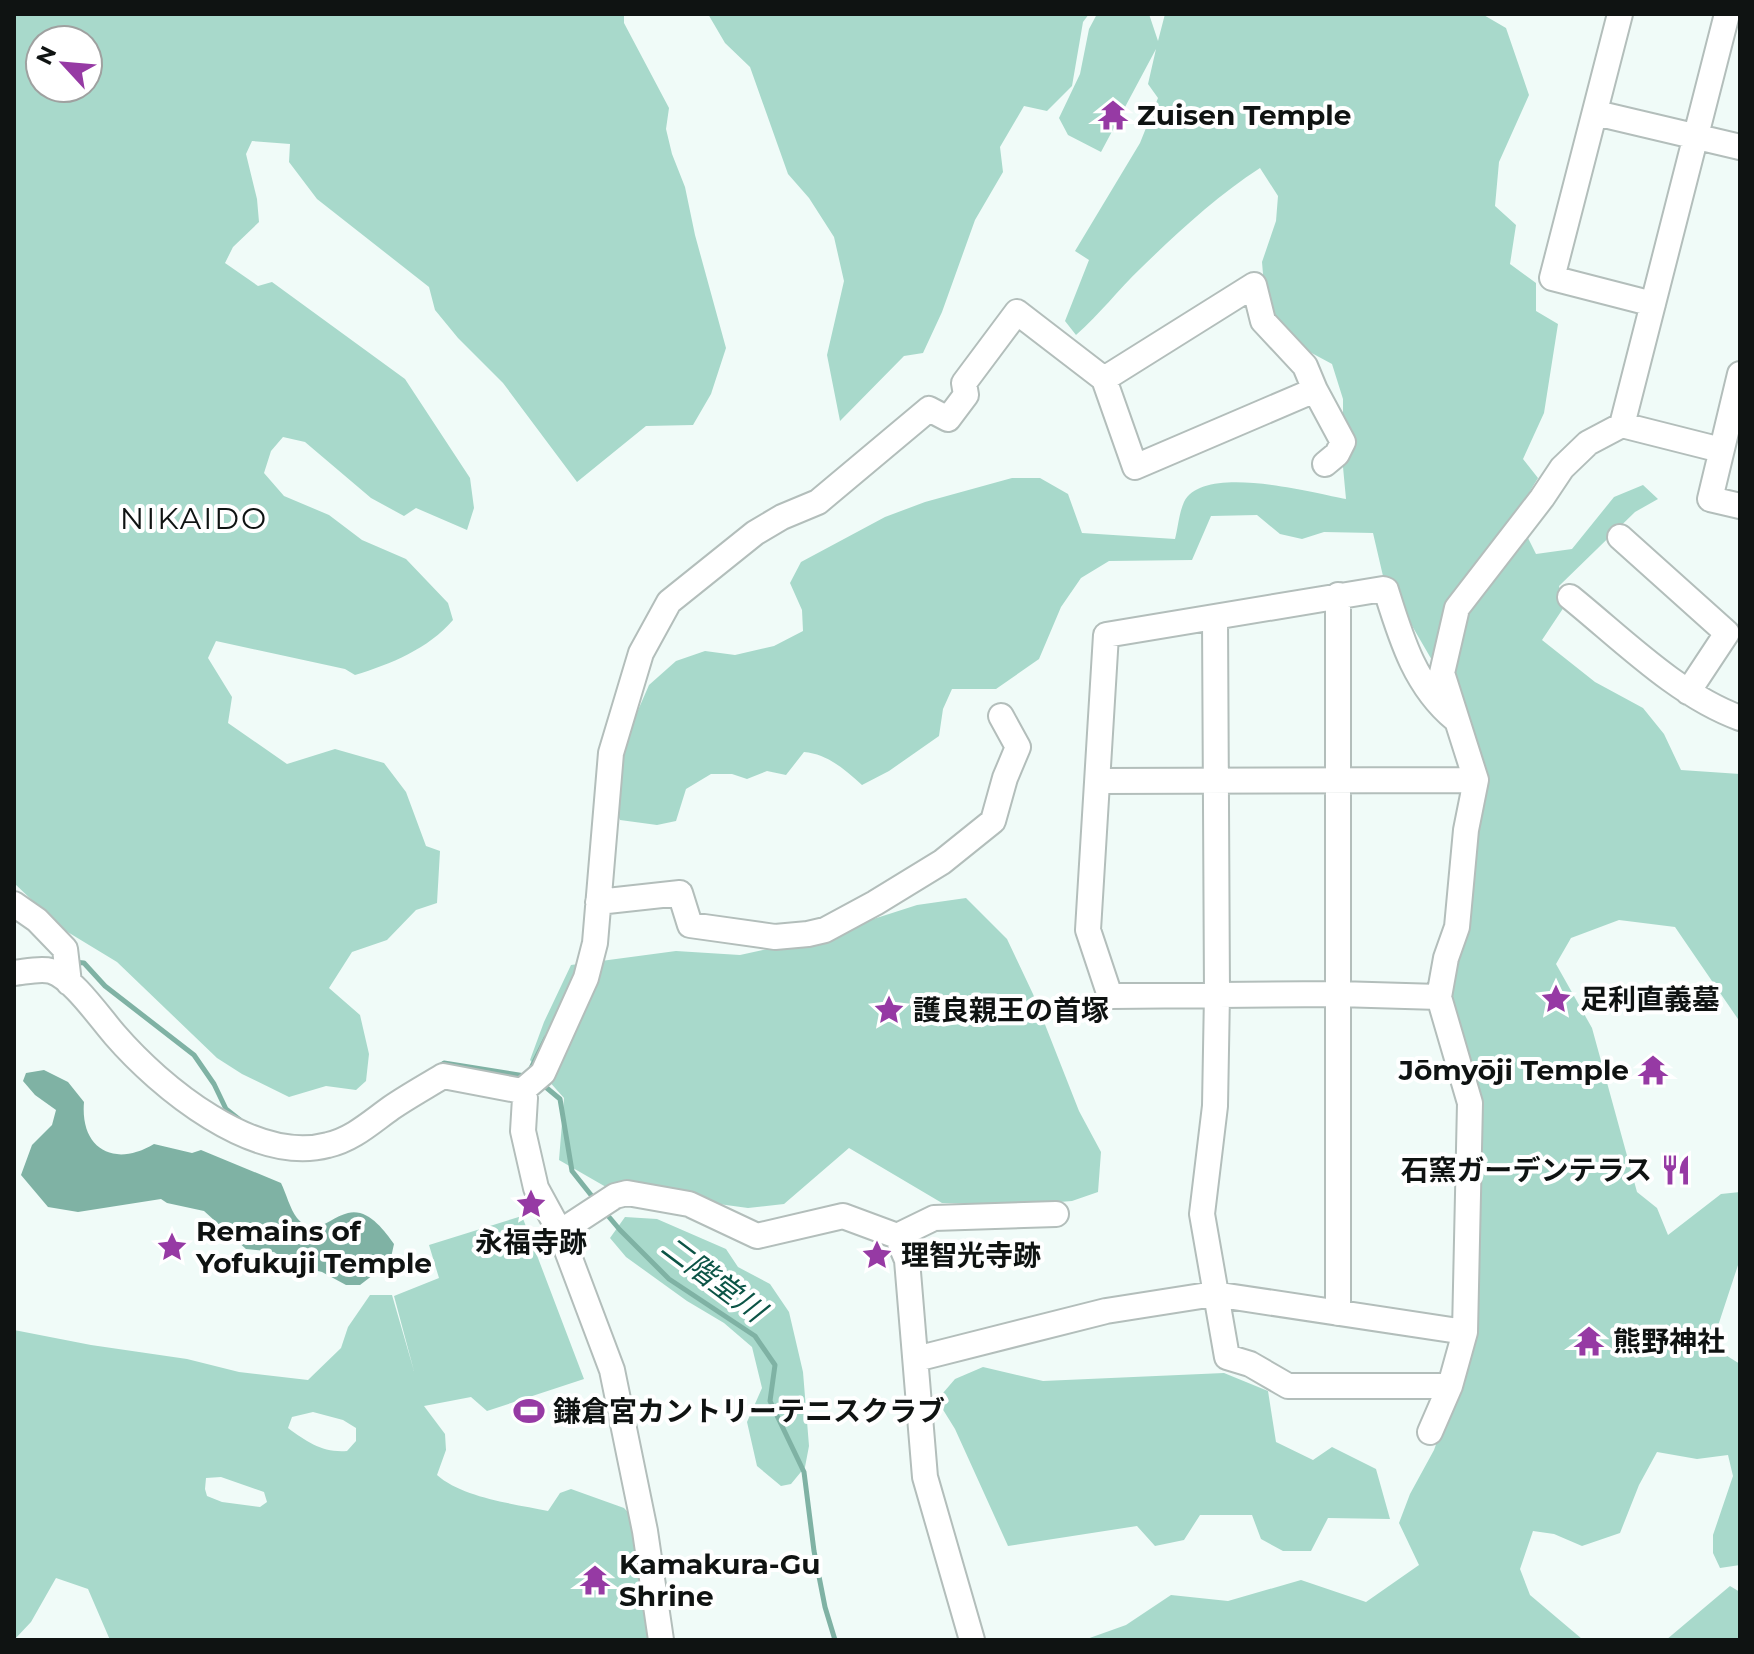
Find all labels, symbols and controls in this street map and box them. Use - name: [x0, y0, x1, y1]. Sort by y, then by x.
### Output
- north arrow: [24, 24, 104, 104]
- text: N: [30, 42, 63, 69]
- temple icon: Zuisen Temple: [1096, 98, 1130, 132]
- place label: Zuisen Temple: [1137, 98, 1351, 132]
- district label: NIKAIDO: [120, 500, 268, 537]
- place icon: 足利直義墓: [1539, 982, 1573, 1016]
- place label: 足利直義墓: [1580, 982, 1720, 1016]
- place icon: 護良親王の首塚: [872, 993, 906, 1027]
- place label: 護良親王の首塚: [913, 993, 1109, 1027]
- place label: Jōmyōji Temple: [1398, 1053, 1629, 1087]
- temple icon: Jōmyōji Temple: [1636, 1053, 1670, 1087]
- place label: 石窯ガーデンテラス: [1401, 1153, 1652, 1187]
- restaurant icon: 石窯ガーデンテラス: [1659, 1153, 1693, 1187]
- place icon: 永福寺跡: [514, 1187, 548, 1221]
- place label: Remains of Yofukuji Temple: [195, 1214, 432, 1280]
- place label: 永福寺跡: [475, 1225, 587, 1259]
- water label: 二階堂川: [654, 1228, 775, 1331]
- place icon: Remains of Yofukuji Temple: [155, 1230, 189, 1264]
- place icon: 理智光寺跡: [860, 1238, 894, 1272]
- place label: 理智光寺跡: [901, 1238, 1041, 1272]
- temple icon: 熊野神社: [1572, 1324, 1606, 1358]
- place label: 熊野神社: [1613, 1324, 1725, 1358]
- sports icon: 鎌倉宮カントリーテニスクラブ: [512, 1394, 546, 1428]
- place label: 鎌倉宮カントリーテニスクラブ: [553, 1394, 945, 1428]
- place label: Kamakura-Gu Shrine: [619, 1547, 820, 1613]
- temple icon: Kamakura-Gu Shrine: [578, 1563, 612, 1597]

